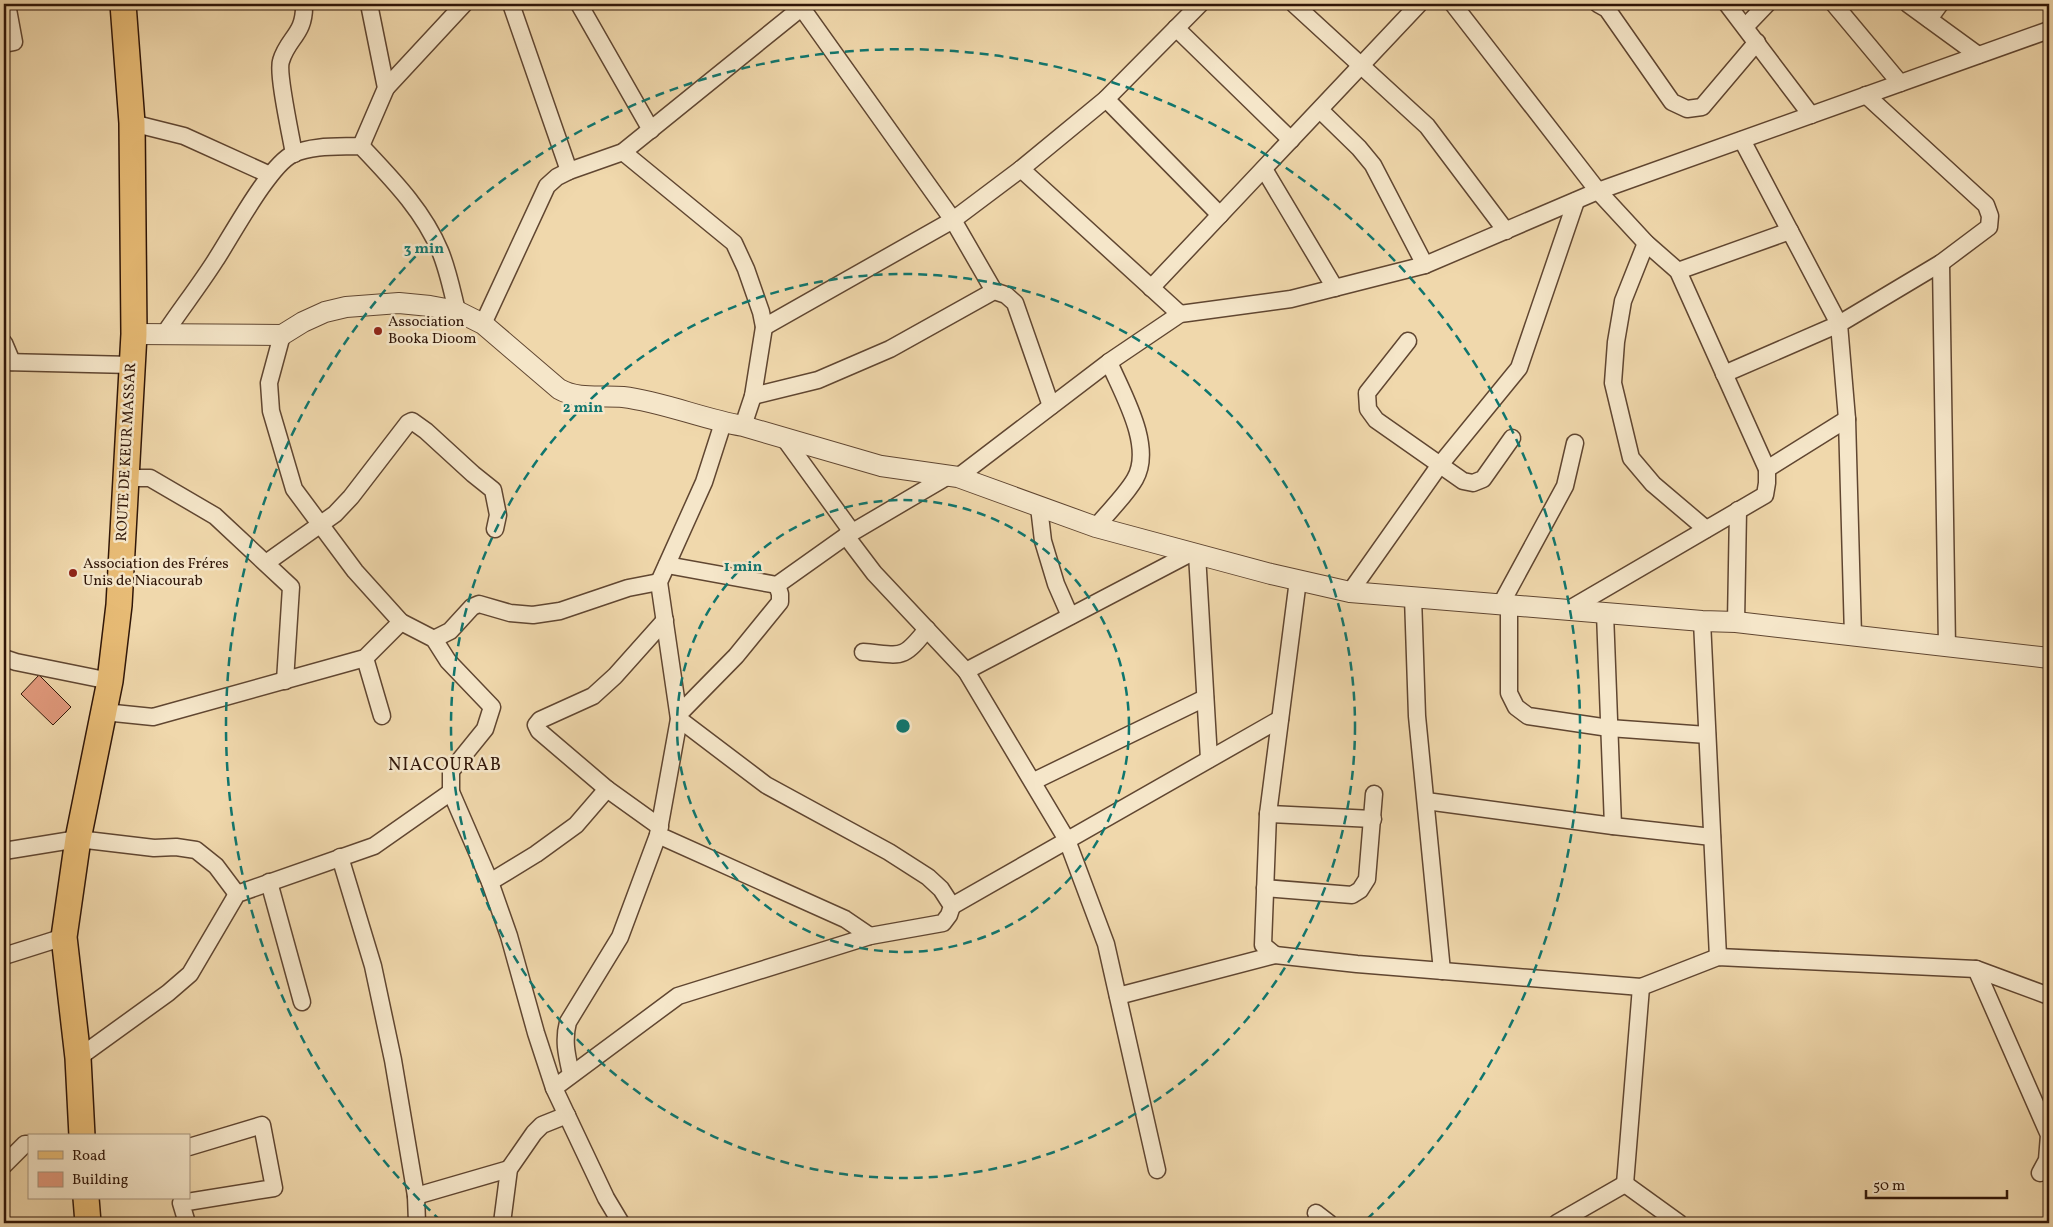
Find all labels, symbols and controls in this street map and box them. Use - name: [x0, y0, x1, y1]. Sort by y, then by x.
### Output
- text: 3 min: [404, 239, 444, 260]
- place label: Association Booka Dioom: [388, 312, 477, 350]
- marker: Association Booka Dioom: [372, 325, 384, 337]
- street label: ROUTE DE KEUR MASSAR: [112, 362, 142, 542]
- text: 2 min: [563, 398, 603, 419]
- place label: Association des Fréres Unis de Niacourab: [83, 554, 229, 592]
- text: 1 min: [724, 557, 762, 578]
- marker: Association des Fréres Unis de Niacourab: [67, 567, 79, 579]
- centre of rings: [894, 717, 912, 735]
- district label: NIACOURAB: [388, 753, 502, 778]
- legend: [28, 1134, 190, 1200]
- text: Road: [72, 1146, 106, 1167]
- scale bar: [1866, 1167, 2007, 1199]
- text: Building: [72, 1170, 129, 1191]
- text: 50 m: [1873, 1176, 1905, 1197]

